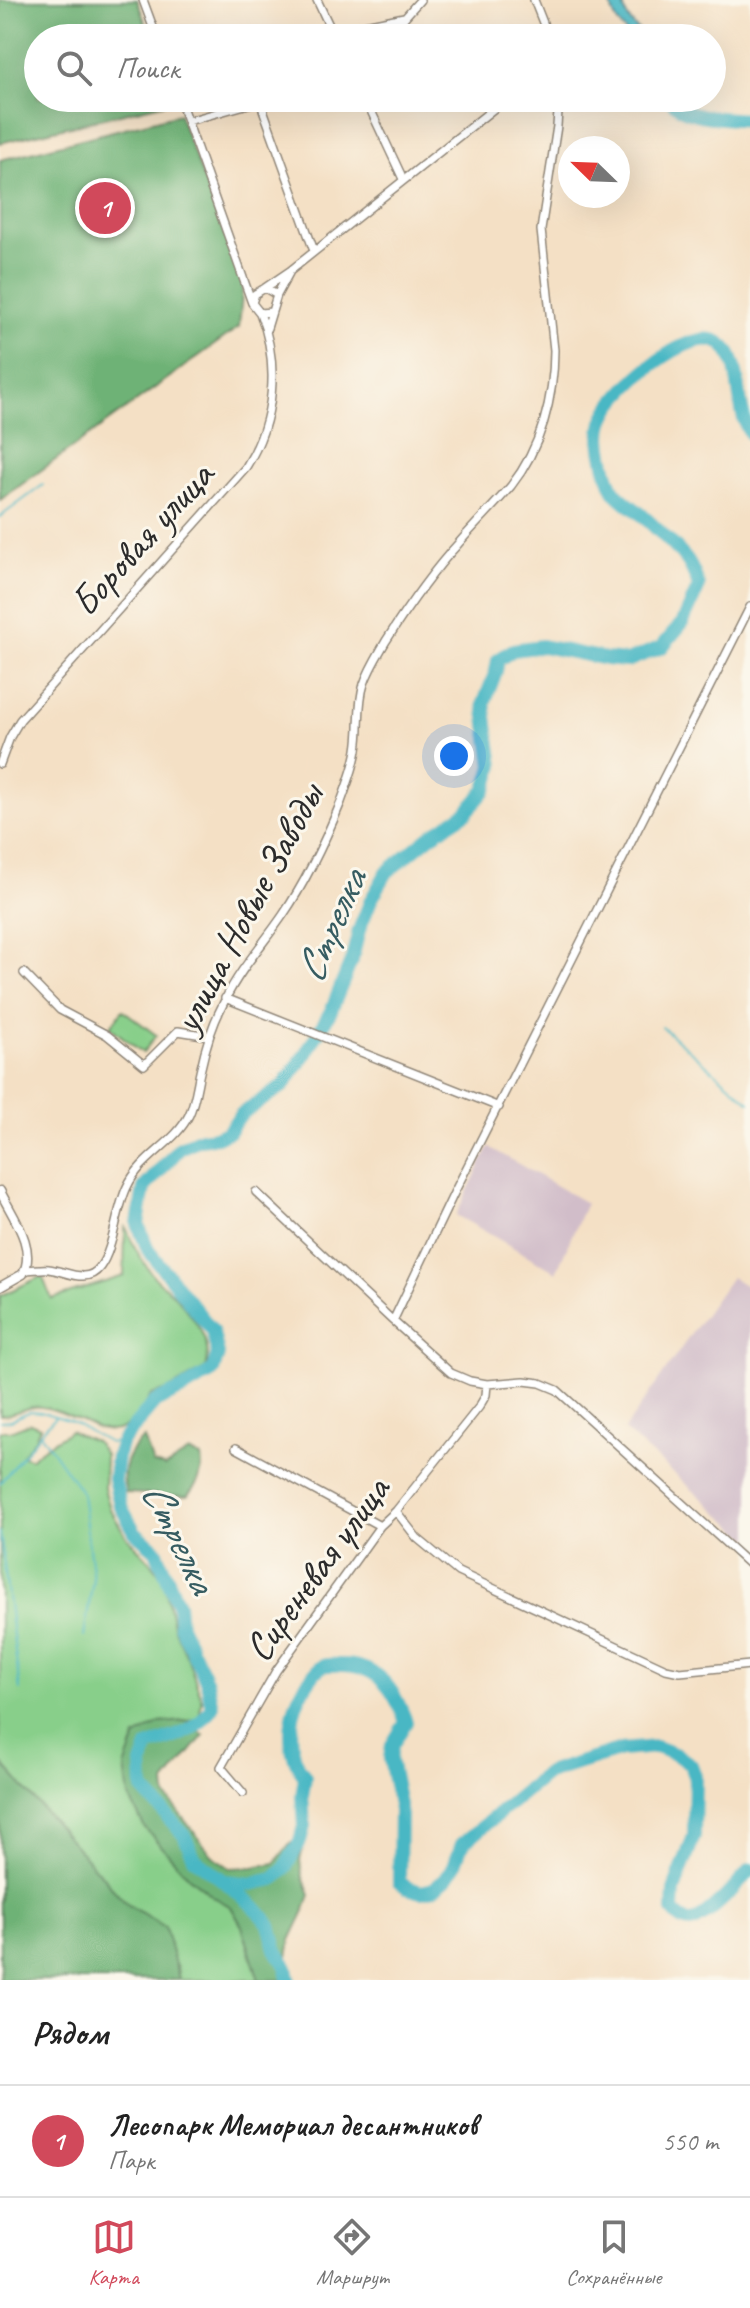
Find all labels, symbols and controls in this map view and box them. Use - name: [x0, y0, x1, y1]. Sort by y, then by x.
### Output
- search box: [24, 24, 726, 112]
- icon: search: [52, 46, 96, 90]
- text: Поиск: [116, 49, 179, 87]
- north arrow: [558, 136, 630, 208]
- pin: 1: [79, 178, 131, 238]
- street label: Боровая улица: [60, 450, 226, 627]
- your location: [434, 736, 474, 776]
- street label: улица Новые Заводы: [161, 773, 336, 1043]
- water label: Стрелка: [283, 858, 381, 990]
- street label: Сиреневая улица: [233, 1465, 402, 1671]
- water label: Стрелка: [130, 1473, 230, 1605]
- text: Рядом: [32, 2011, 108, 2054]
- text: Лесопарк Мемориал десантников: [108, 2106, 477, 2144]
- text: 1: [52, 2125, 64, 2158]
- text: 550 m: [662, 2125, 718, 2158]
- text: Парк: [108, 2144, 154, 2177]
- tab: Карта: [89, 2215, 139, 2291]
- tab: Маршрут: [316, 2215, 389, 2291]
- tab: Сохранённые: [566, 2215, 661, 2291]

